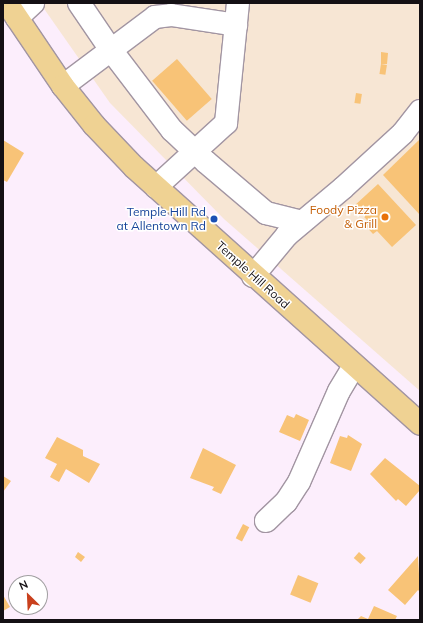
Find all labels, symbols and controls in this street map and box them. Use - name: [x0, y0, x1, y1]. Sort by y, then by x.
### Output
- place label: Foody Pizza & Grill: [310, 203, 377, 231]
- place label: Temple Hill Rd at Allentown Rd: [117, 205, 206, 233]
- marker: Foody Pizza & Grill: [380, 212, 390, 222]
- marker: Temple Hill Rd at Allentown Rd: [209, 214, 219, 224]
- street label: Temple Hill Road: [213, 238, 293, 312]
- north arrow: [8, 575, 48, 615]
- text: N: [17, 577, 30, 593]

